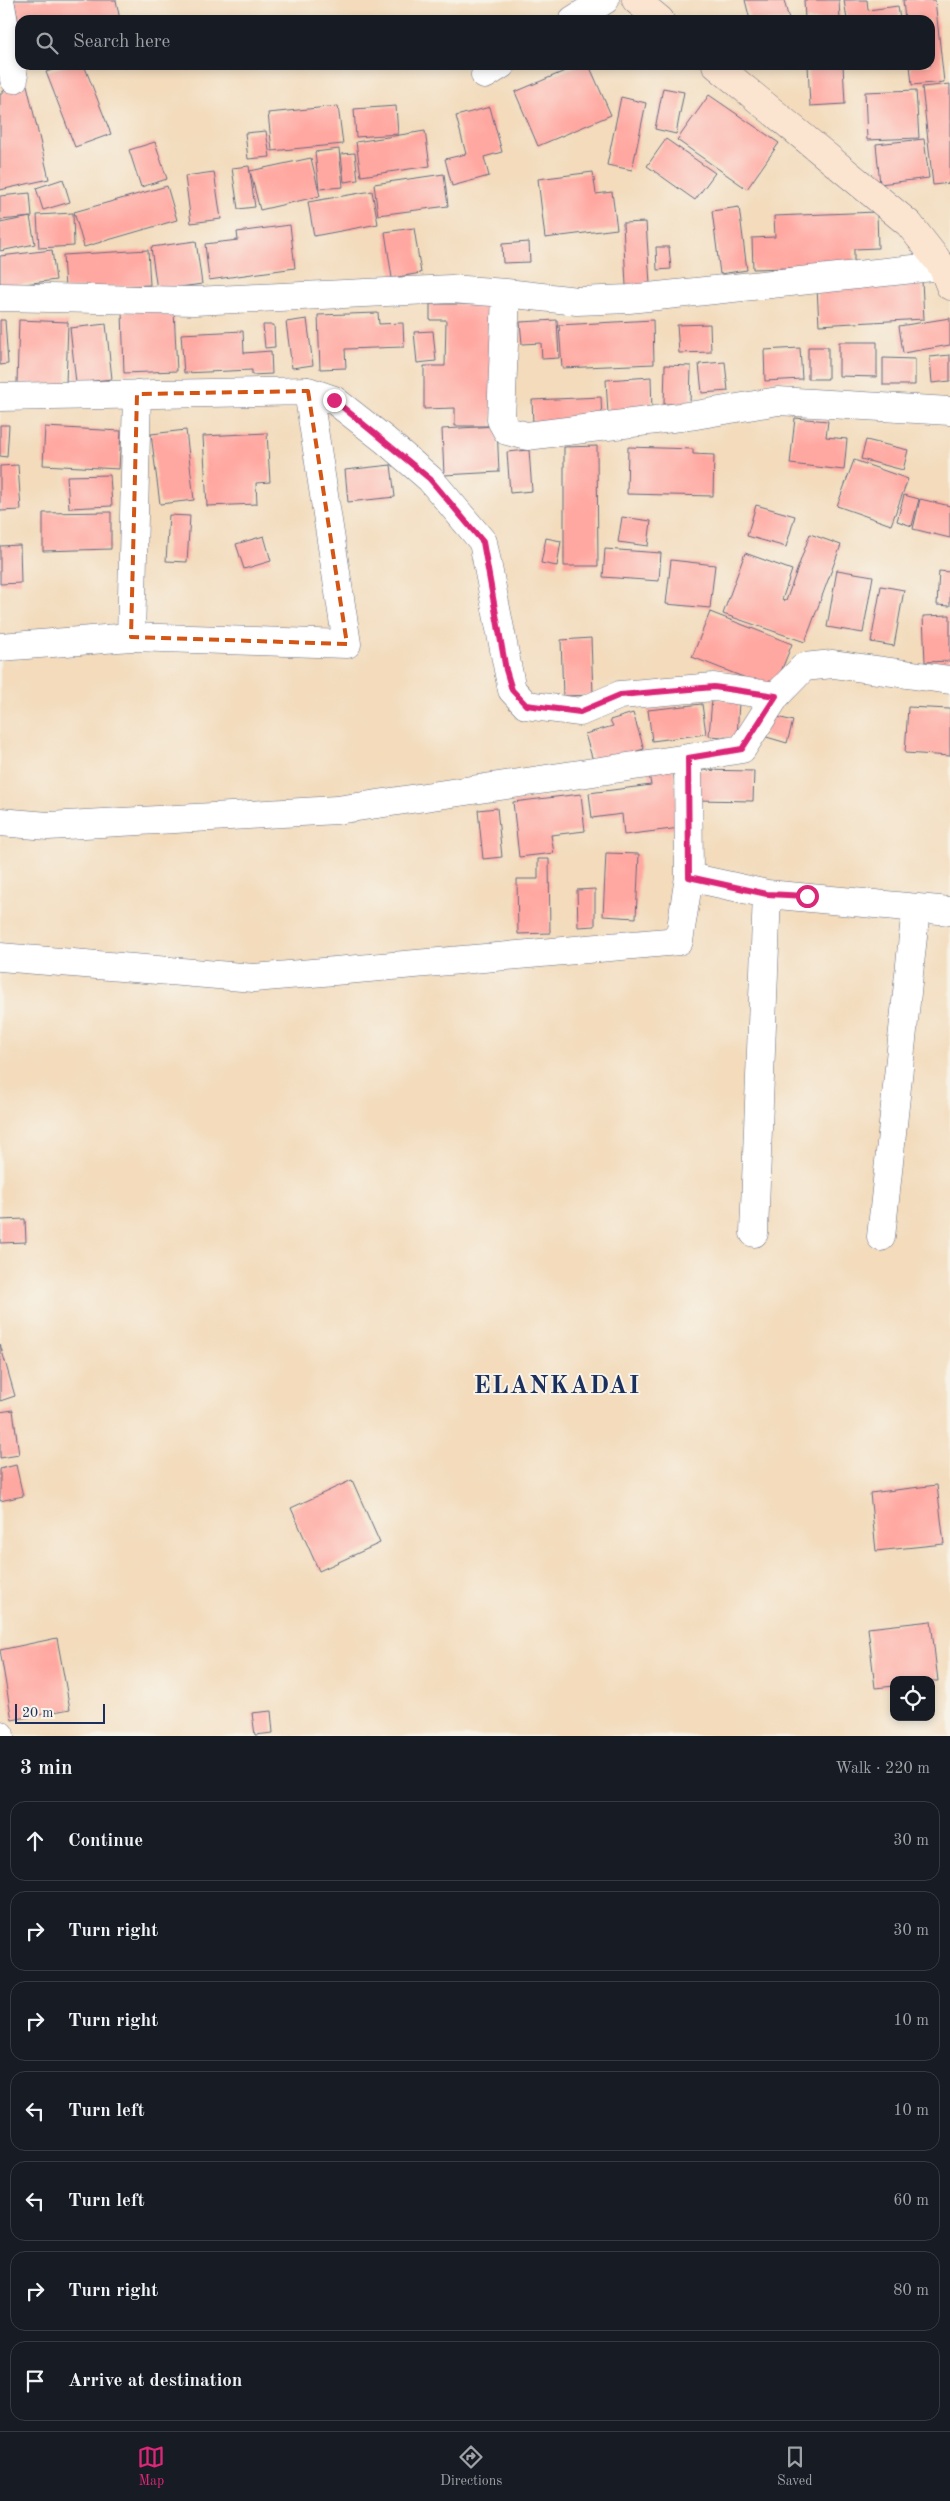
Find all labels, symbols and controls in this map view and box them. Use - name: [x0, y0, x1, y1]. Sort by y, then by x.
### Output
- search box: [15, 15, 935, 70]
- icon: search: [33, 29, 61, 57]
- text: Search here: [73, 33, 170, 52]
- route end: [323, 389, 346, 412]
- route start: [796, 885, 819, 908]
- district label: ELANKADAI: [474, 1374, 640, 1399]
- map controls: [890, 1676, 935, 1721]
- button: locate: [890, 1676, 935, 1721]
- scale bar: [15, 1701, 105, 1724]
- text: 20 m: [22, 1706, 53, 1720]
- text: 3 min: [20, 1758, 73, 1779]
- text: Walk · 220 m: [835, 1761, 930, 1777]
- icon: ahead: [21, 1827, 49, 1855]
- text: Continue: [68, 1832, 143, 1851]
- text: 30 m: [893, 1833, 929, 1849]
- icon: right: [21, 1917, 49, 1945]
- text: Turn right: [68, 1922, 158, 1941]
- text: 30 m: [893, 1923, 929, 1939]
- icon: right: [21, 2007, 49, 2035]
- text: Turn right: [68, 2012, 158, 2031]
- text: 10 m: [893, 2013, 929, 2029]
- icon: left: [21, 2097, 49, 2125]
- text: Turn left: [68, 2102, 145, 2121]
- text: 10 m: [893, 2103, 929, 2119]
- icon: left: [21, 2187, 49, 2215]
- text: Turn left: [68, 2192, 145, 2211]
- text: 60 m: [893, 2193, 929, 2209]
- icon: right: [21, 2277, 49, 2305]
- text: Turn right: [68, 2282, 158, 2301]
- text: 80 m: [893, 2283, 929, 2299]
- icon: arrive: [21, 2367, 49, 2395]
- text: Arrive at destination: [68, 2372, 242, 2391]
- tab: Map: [137, 2443, 165, 2490]
- tab: Directions: [440, 2443, 502, 2490]
- tab: Saved: [777, 2443, 813, 2490]

